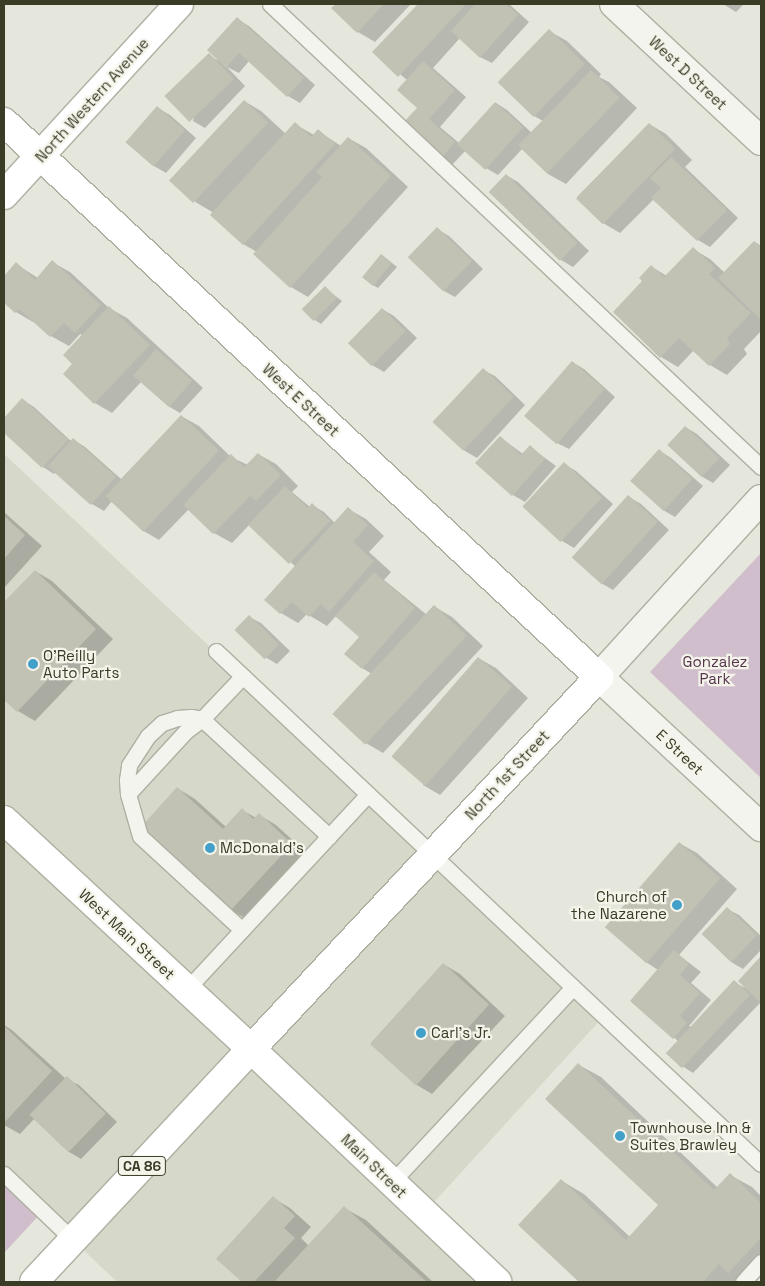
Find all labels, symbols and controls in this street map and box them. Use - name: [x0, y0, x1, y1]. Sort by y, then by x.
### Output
- street label: West D Street: [645, 32, 731, 114]
- street label: North Western Avenue: [31, 34, 153, 166]
- street label: West E Street: [259, 360, 343, 440]
- place label: O'Reilly Auto Parts: [43, 646, 119, 681]
- park label: Gonzalez Park: [683, 652, 747, 687]
- marker: O'Reilly Auto Parts: [27, 658, 39, 670]
- street label: E Street: [653, 726, 707, 778]
- street label: North 1st Street: [461, 727, 553, 823]
- place label: McDonald's: [220, 839, 304, 857]
- marker: McDonald's: [204, 842, 216, 854]
- street label: West Main Street: [75, 885, 179, 983]
- place label: Church of the Nazarene: [571, 887, 667, 922]
- marker: Church of the Nazarene: [671, 899, 683, 911]
- place label: Carl's Jr.: [431, 1024, 491, 1042]
- marker: Carl's Jr.: [415, 1027, 427, 1039]
- place label: Townhouse Inn & Suites Brawley: [630, 1118, 751, 1153]
- street label: Main Street: [337, 1130, 411, 1202]
- marker: Townhouse Inn & Suites Brawley: [614, 1130, 626, 1142]
- road number: CA 86: [117, 1154, 167, 1178]

